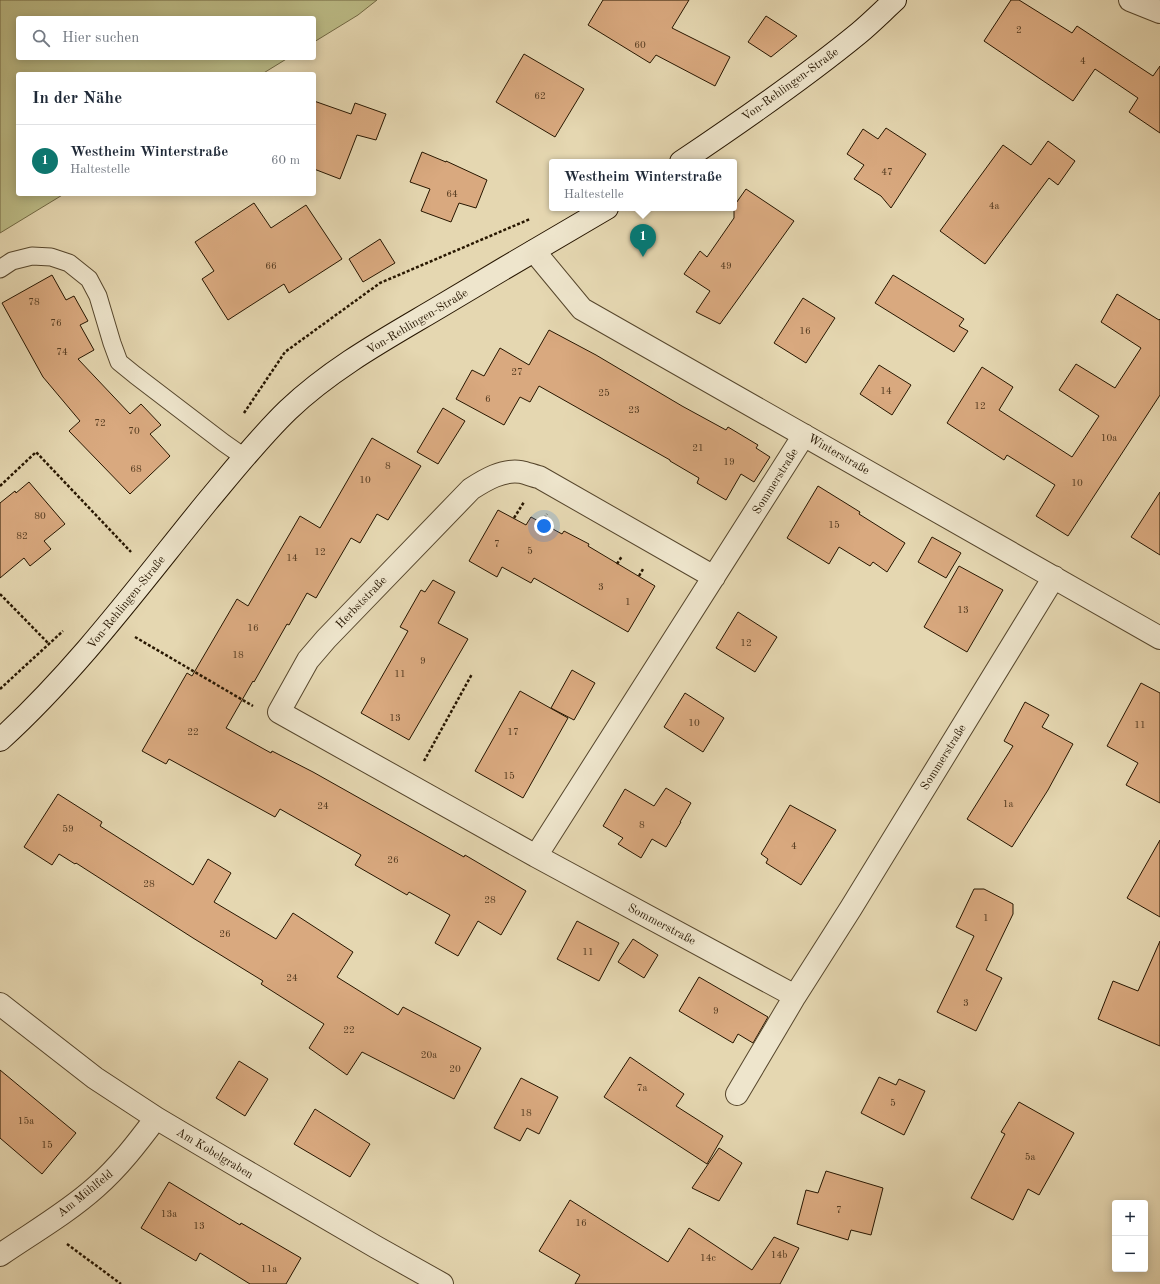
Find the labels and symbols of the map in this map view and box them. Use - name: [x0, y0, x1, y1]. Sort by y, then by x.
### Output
- house number: 2: [1016, 25, 1022, 35]
- house number: 60: [634, 40, 646, 50]
- street label: Von-Rehlingen-Straße: [740, 46, 841, 124]
- house number: 4: [1080, 56, 1086, 66]
- house number: 62: [534, 91, 546, 101]
- house number: 47: [881, 167, 893, 177]
- house number: 64: [446, 189, 458, 199]
- house number: 4a: [989, 201, 999, 211]
- pin: 1: [630, 224, 656, 257]
- house number: 66: [265, 261, 277, 271]
- house number: 49: [720, 261, 732, 271]
- street label: Von-Rehlingen-Straße: [365, 287, 471, 357]
- house number: 78: [28, 297, 40, 307]
- house number: 76: [50, 318, 62, 328]
- house number: 16: [799, 326, 811, 336]
- house number: 74: [56, 347, 68, 357]
- house number: 27: [511, 367, 523, 377]
- house number: 14: [880, 386, 892, 396]
- house number: 25: [598, 388, 610, 398]
- house number: 6: [485, 394, 491, 404]
- house number: 12: [974, 401, 986, 411]
- house number: 23: [628, 405, 640, 415]
- house number: 72: [94, 418, 106, 428]
- house number: 70: [128, 426, 140, 436]
- street label: Winterstraße: [806, 432, 872, 477]
- house number: 10a: [1101, 433, 1117, 443]
- house number: 21: [692, 443, 704, 453]
- street label: Sommerstraße: [751, 446, 801, 517]
- house number: 19: [723, 457, 735, 467]
- house number: 8: [385, 461, 391, 471]
- house number: 68: [130, 464, 142, 474]
- house number: 10: [359, 475, 371, 485]
- house number: 10: [1071, 478, 1083, 488]
- house number: 80: [34, 511, 46, 521]
- your location: [534, 516, 554, 536]
- house number: 15: [828, 520, 840, 530]
- house number: 82: [16, 531, 28, 541]
- house number: 7: [494, 539, 500, 549]
- house number: 5: [527, 546, 533, 556]
- house number: 12: [314, 547, 326, 557]
- street label: Von-Rehlingen-Straße: [86, 553, 168, 651]
- house number: 14: [286, 553, 298, 563]
- street label: Herbststraße: [334, 574, 390, 631]
- house number: 3: [598, 582, 604, 592]
- house number: 1: [625, 597, 631, 607]
- house number: 13: [957, 605, 969, 615]
- house number: 16: [247, 623, 259, 633]
- house number: 12: [740, 638, 752, 648]
- house number: 18: [232, 650, 244, 660]
- house number: 9: [420, 656, 426, 666]
- house number: 11: [394, 669, 406, 679]
- house number: 13: [389, 713, 401, 723]
- house number: 10: [688, 718, 700, 728]
- house number: 11: [1134, 720, 1146, 730]
- street label: Sommerstraße: [919, 722, 969, 793]
- house number: 22: [187, 727, 199, 737]
- house number: 17: [507, 727, 519, 737]
- house number: 15: [503, 771, 515, 781]
- house number: 1a: [1003, 799, 1013, 809]
- house number: 24: [317, 801, 329, 811]
- house number: 8: [639, 820, 645, 830]
- house number: 59: [62, 824, 74, 834]
- house number: 4: [791, 841, 797, 851]
- house number: 26: [387, 855, 399, 865]
- house number: 28: [143, 879, 155, 889]
- house number: 28: [484, 895, 496, 905]
- street label: Sommerstraße: [626, 902, 698, 948]
- house number: 1: [983, 913, 989, 923]
- house number: 26: [219, 929, 231, 939]
- house number: 11: [582, 947, 594, 957]
- house number: 24: [286, 973, 298, 983]
- house number: 3: [963, 998, 969, 1008]
- house number: 9: [713, 1006, 719, 1016]
- house number: 22: [343, 1025, 355, 1035]
- house number: 20a: [421, 1050, 437, 1060]
- house number: 20: [449, 1064, 461, 1074]
- house number: 7a: [637, 1083, 647, 1093]
- house number: 5: [890, 1098, 896, 1108]
- house number: 18: [520, 1108, 532, 1118]
- house number: 15a: [18, 1116, 34, 1126]
- street label: Am Kobelgraben: [174, 1126, 255, 1182]
- house number: 15: [41, 1140, 53, 1150]
- house number: 5a: [1025, 1152, 1035, 1162]
- street label: Am Mühlfeld: [56, 1168, 116, 1220]
- house number: 7: [836, 1205, 842, 1215]
- house number: 13a: [161, 1209, 177, 1219]
- house number: 16: [575, 1218, 587, 1228]
- house number: 13: [193, 1221, 205, 1231]
- house number: 14b: [771, 1250, 787, 1260]
- house number: 14c: [700, 1253, 717, 1263]
- house number: 11a: [261, 1264, 277, 1274]

